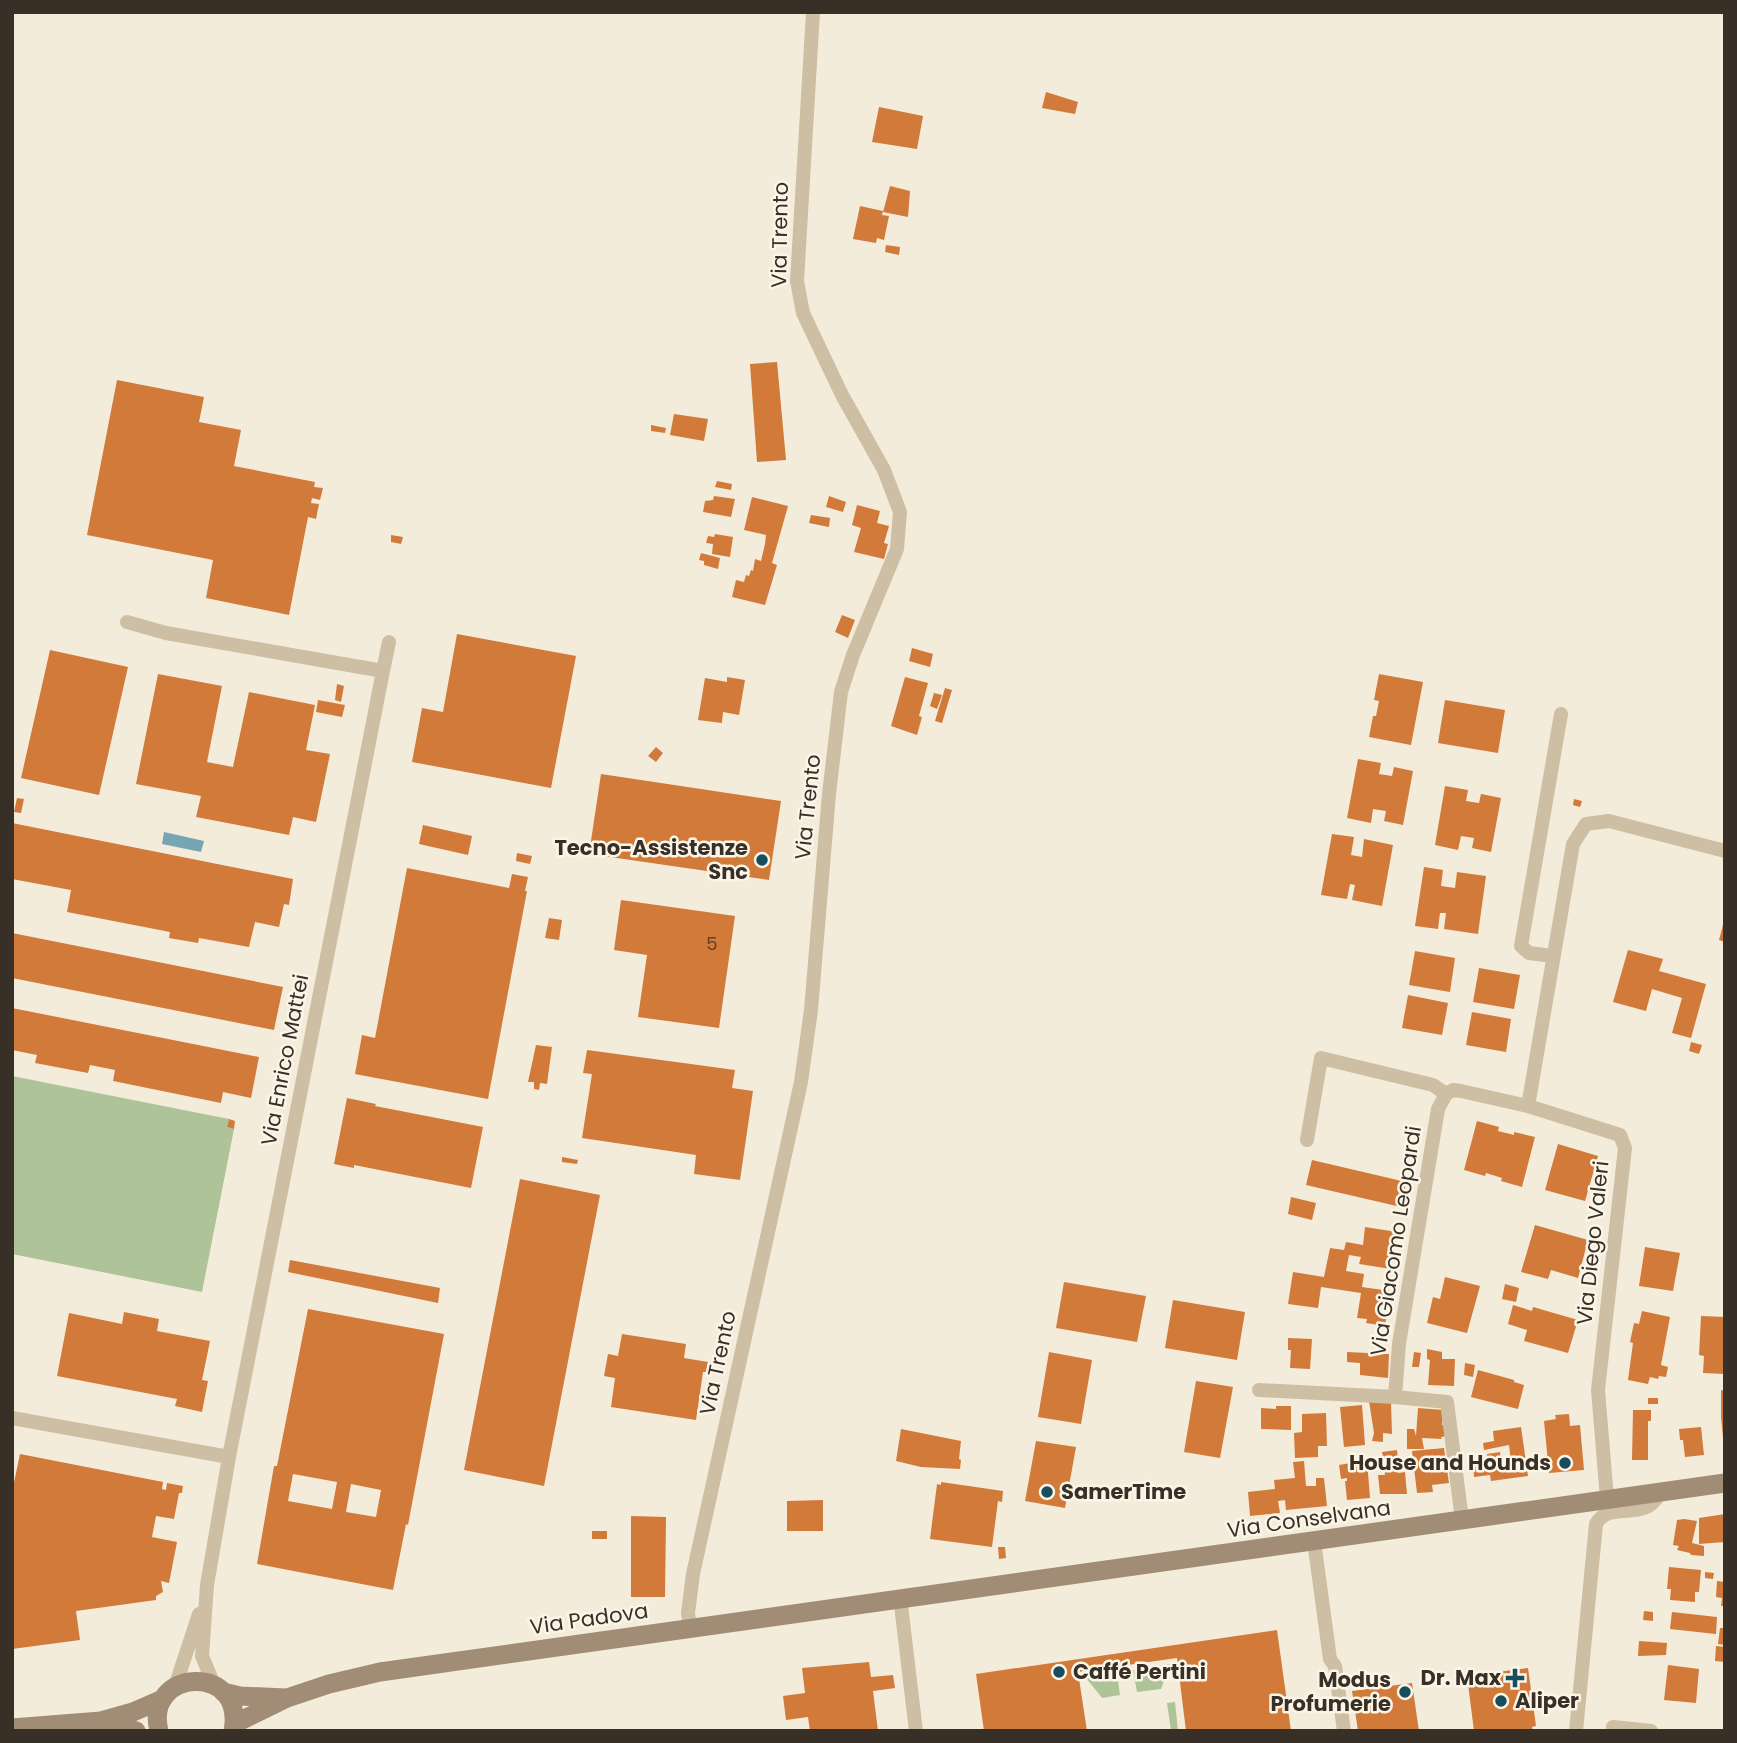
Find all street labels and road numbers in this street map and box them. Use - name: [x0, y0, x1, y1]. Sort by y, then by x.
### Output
- street label: Via Trento: [764, 182, 795, 288]
- street label: Via Trento: [788, 753, 827, 861]
- street label: Via Enrico Mattei: [254, 972, 315, 1148]
- street label: Via Giacomo Leopardi: [1363, 1124, 1428, 1358]
- street label: Via Diego Valeri: [1569, 1159, 1616, 1327]
- street label: Via Trento: [692, 1308, 743, 1418]
- street label: Via Conselvana: [1225, 1493, 1393, 1544]
- street label: Via Padova: [528, 1596, 650, 1641]

